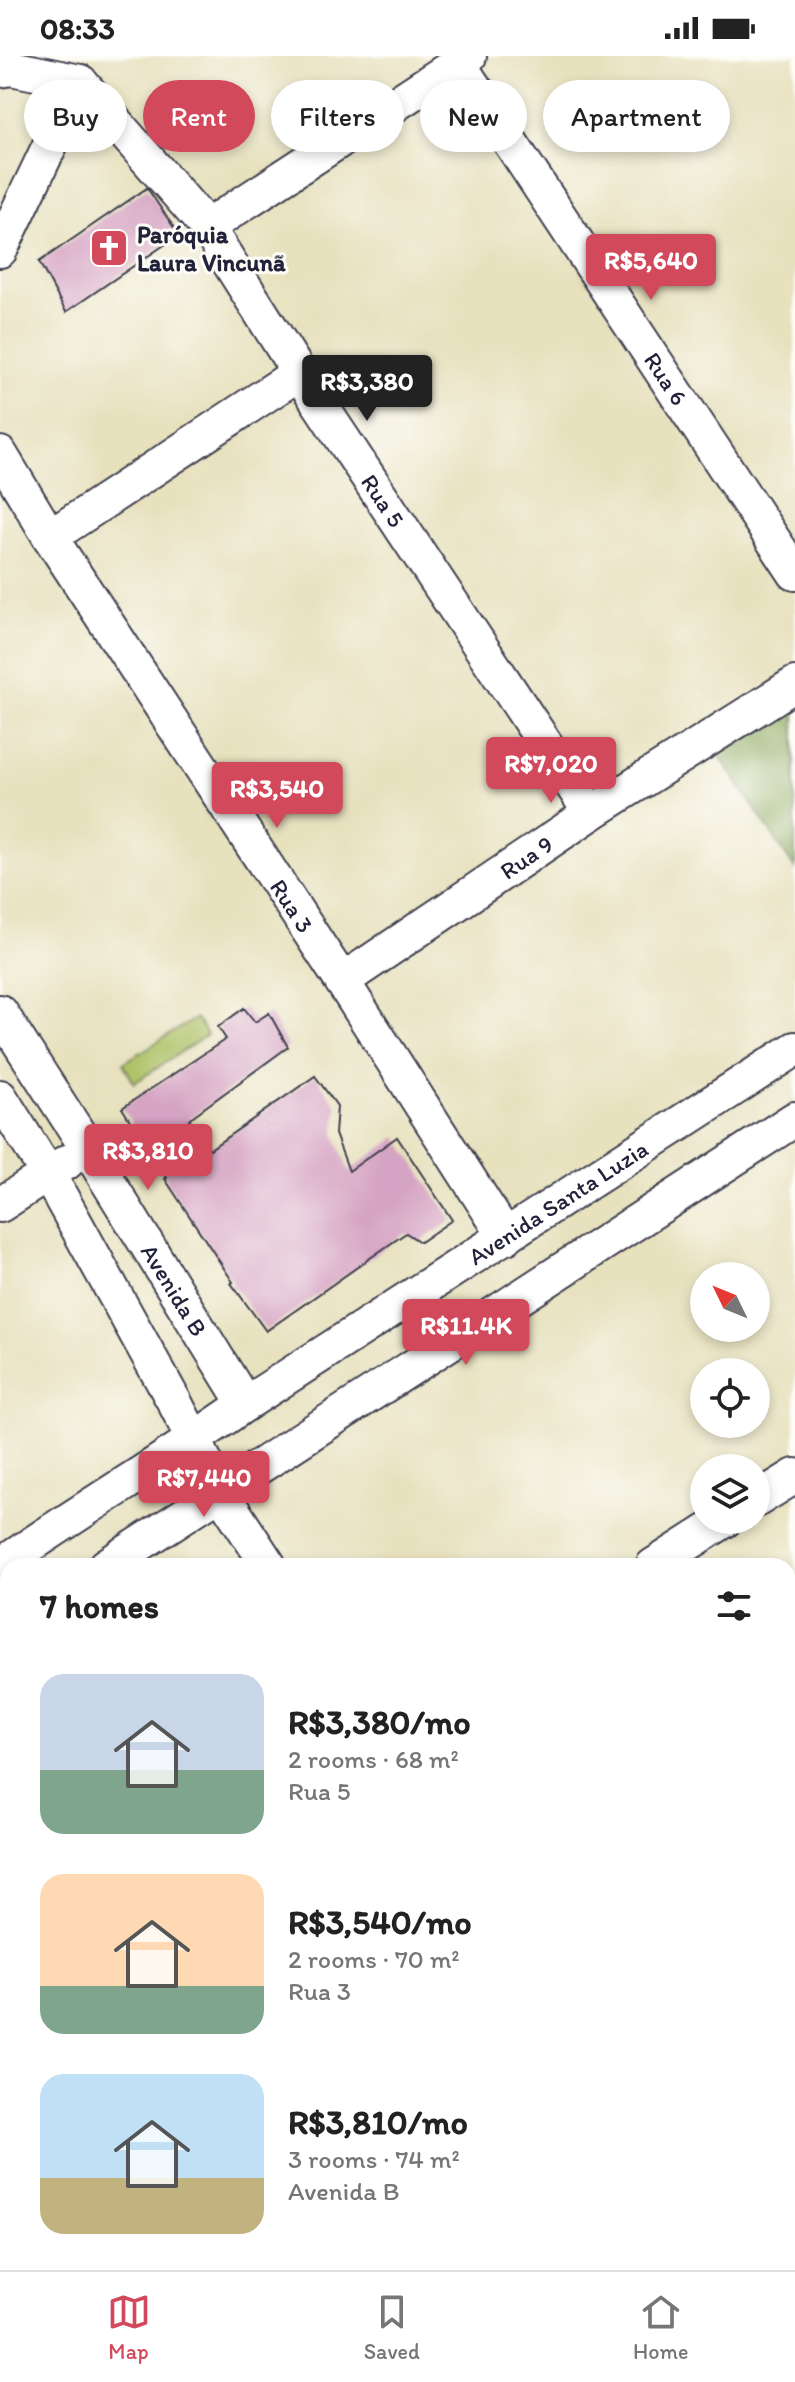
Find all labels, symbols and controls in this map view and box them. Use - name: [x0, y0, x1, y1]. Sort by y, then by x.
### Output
- text: 08:33: [40, 10, 115, 47]
- chip: Buy: [24, 80, 127, 152]
- chip: Rent: [143, 80, 255, 152]
- chip: Filters: [271, 80, 404, 152]
- chip: New: [420, 80, 527, 152]
- chip: Apartment: [543, 80, 730, 152]
- place label: Paróquia Laura Vincunã: [137, 220, 286, 277]
- church icon: Paróquia Laura Vincunã: [88, 227, 130, 269]
- pin: R$5,640: [577, 234, 725, 302]
- text: R$5,640: [604, 244, 698, 276]
- street label: Rua 6: [638, 346, 694, 410]
- pin: R$3,380: [293, 355, 441, 423]
- text: R$3,380: [320, 365, 414, 397]
- street label: Rua 5: [355, 468, 411, 532]
- pin: R$7,020: [477, 737, 625, 805]
- text: R$7,020: [504, 747, 598, 779]
- pin: R$3,540: [203, 762, 351, 830]
- text: R$3,540: [230, 772, 324, 804]
- street label: Rua 9: [494, 829, 558, 885]
- street label: Rua 3: [264, 873, 320, 938]
- pin: R$3,810: [74, 1124, 222, 1192]
- street label: Avenida Santa Luzia: [463, 1133, 653, 1271]
- text: R$3,810: [102, 1134, 194, 1166]
- street label: Avenida B: [135, 1238, 214, 1341]
- north arrow: [690, 1262, 770, 1342]
- map controls: [690, 1262, 770, 1534]
- pin: R$11.4K: [392, 1299, 540, 1367]
- text: R$11.4K: [420, 1309, 512, 1341]
- button: locate: [690, 1358, 770, 1438]
- pin: R$7,440: [130, 1451, 278, 1519]
- button: layers: [690, 1454, 770, 1534]
- text: R$7,440: [156, 1461, 252, 1493]
- icon: filters: [712, 1584, 756, 1628]
- text: 7 homes: [40, 1586, 159, 1627]
- text: R$3,380/mo: [288, 1702, 471, 1743]
- icon: home: [104, 1706, 200, 1802]
- text: 2 rooms · 68 m²: [288, 1743, 459, 1775]
- text: Rua 5: [288, 1775, 350, 1807]
- text: R$3,540/mo: [288, 1902, 472, 1943]
- icon: home: [104, 1906, 200, 2002]
- text: 2 rooms · 70 m²: [288, 1943, 460, 1975]
- text: Rua 3: [288, 1975, 351, 2007]
- text: R$3,810/mo: [288, 2102, 468, 2143]
- icon: home: [104, 2106, 200, 2202]
- text: 3 rooms · 74 m²: [288, 2143, 460, 2175]
- text: Avenida B: [288, 2175, 400, 2207]
- tab: Map: [107, 2290, 151, 2365]
- tab: Saved: [364, 2290, 420, 2365]
- tab: Home: [633, 2290, 688, 2365]

